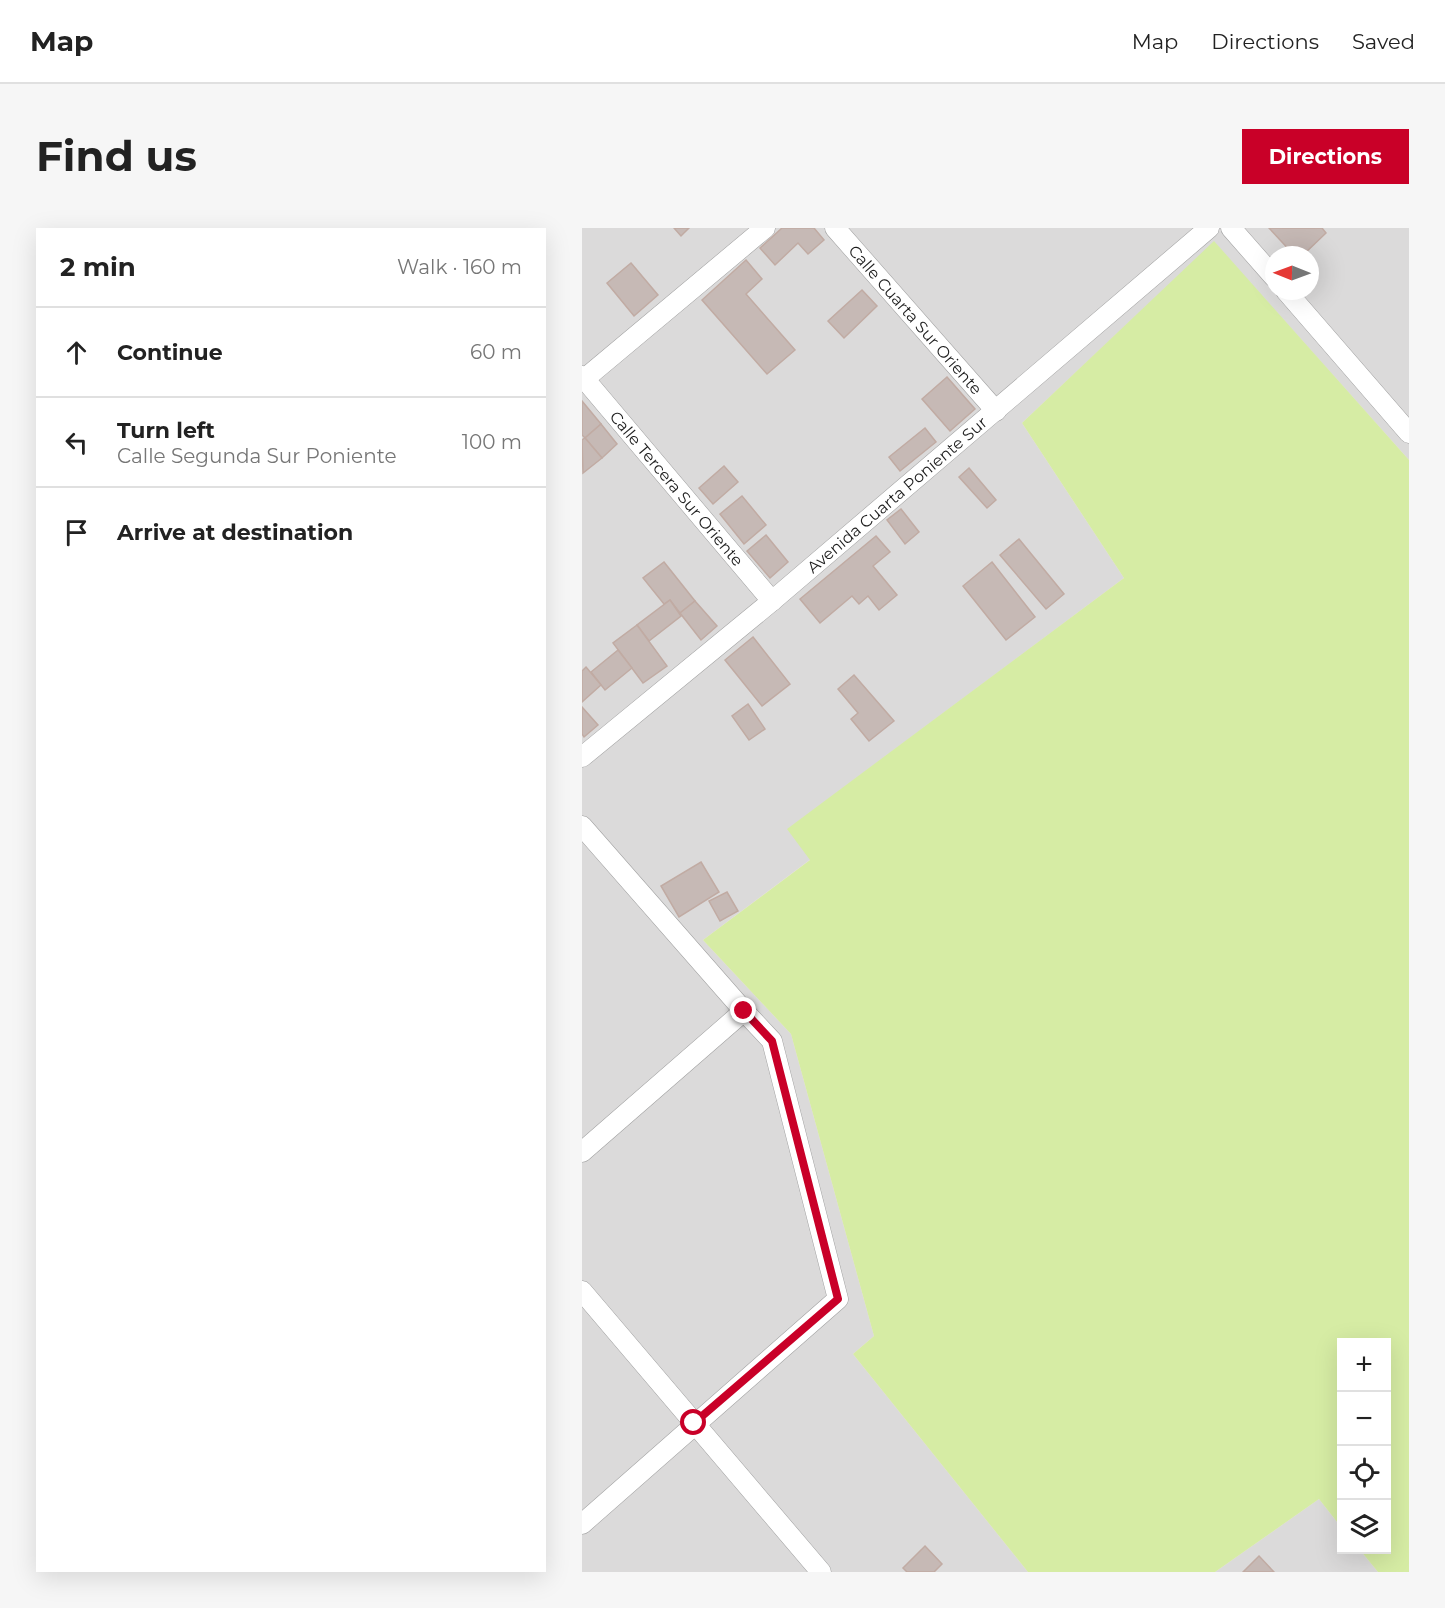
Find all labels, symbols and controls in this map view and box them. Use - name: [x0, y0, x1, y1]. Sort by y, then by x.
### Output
- text: Map: [30, 24, 93, 58]
- text: Map: [1132, 29, 1178, 54]
- text: Directions: [1211, 29, 1319, 54]
- text: Saved: [1352, 29, 1415, 54]
- button: Directions: [1242, 129, 1409, 184]
- text: Find us: [36, 130, 197, 182]
- street label: Calle Cuarta Sur Oriente: [845, 241, 986, 398]
- north arrow: [1265, 246, 1319, 300]
- text: 2 min: [60, 251, 136, 283]
- text: Walk · 160 m: [397, 255, 522, 279]
- icon: ahead: [60, 336, 93, 369]
- text: Continue: [117, 339, 223, 366]
- text: 60 m: [470, 340, 522, 364]
- street label: Calle Tercera Sur Oriente: [606, 407, 748, 570]
- street label: Avenida Cuarta Poniente Sur: [803, 412, 991, 577]
- text: Turn left: [117, 417, 215, 444]
- icon: left: [60, 426, 93, 459]
- text: 100 m: [462, 430, 522, 454]
- text: Calle Segunda Sur Poniente: [117, 444, 397, 468]
- icon: arrive: [60, 516, 93, 549]
- text: Arrive at destination: [117, 519, 353, 546]
- route end: [730, 997, 756, 1023]
- map controls: [1337, 1338, 1391, 1554]
- button: +: [1337, 1338, 1391, 1392]
- button: −: [1337, 1392, 1391, 1446]
- route start: [680, 1409, 706, 1435]
- button: locate: [1337, 1446, 1391, 1500]
- button: layers: [1337, 1500, 1391, 1554]

